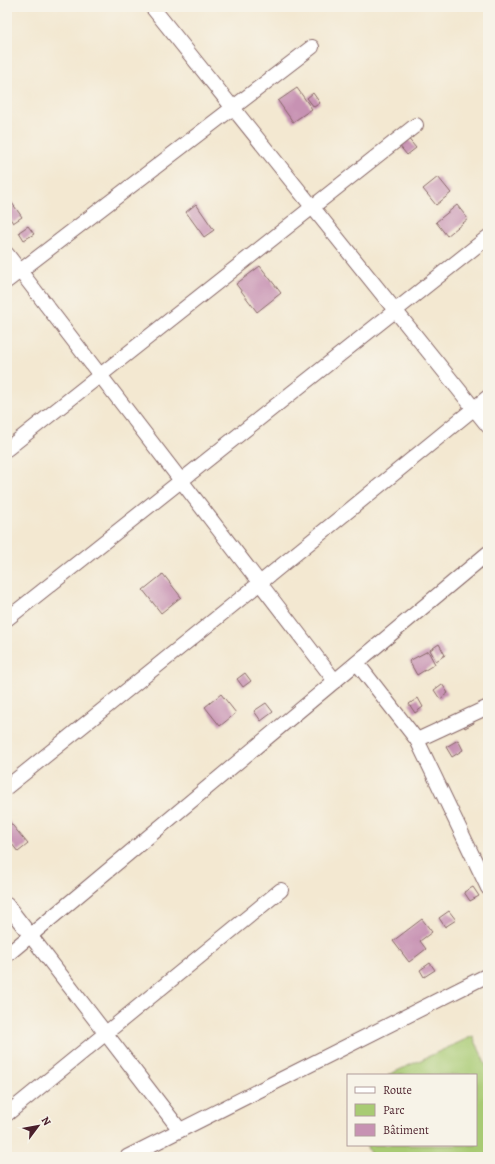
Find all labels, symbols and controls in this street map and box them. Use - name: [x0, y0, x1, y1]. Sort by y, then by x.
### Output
- legend: [347, 1074, 477, 1146]
- text: Route: [383, 1082, 412, 1098]
- text: Parc: [383, 1102, 405, 1118]
- north arrow: [18, 1106, 58, 1146]
- text: N: [38, 1114, 55, 1128]
- text: Bâtiment: [383, 1122, 429, 1138]

